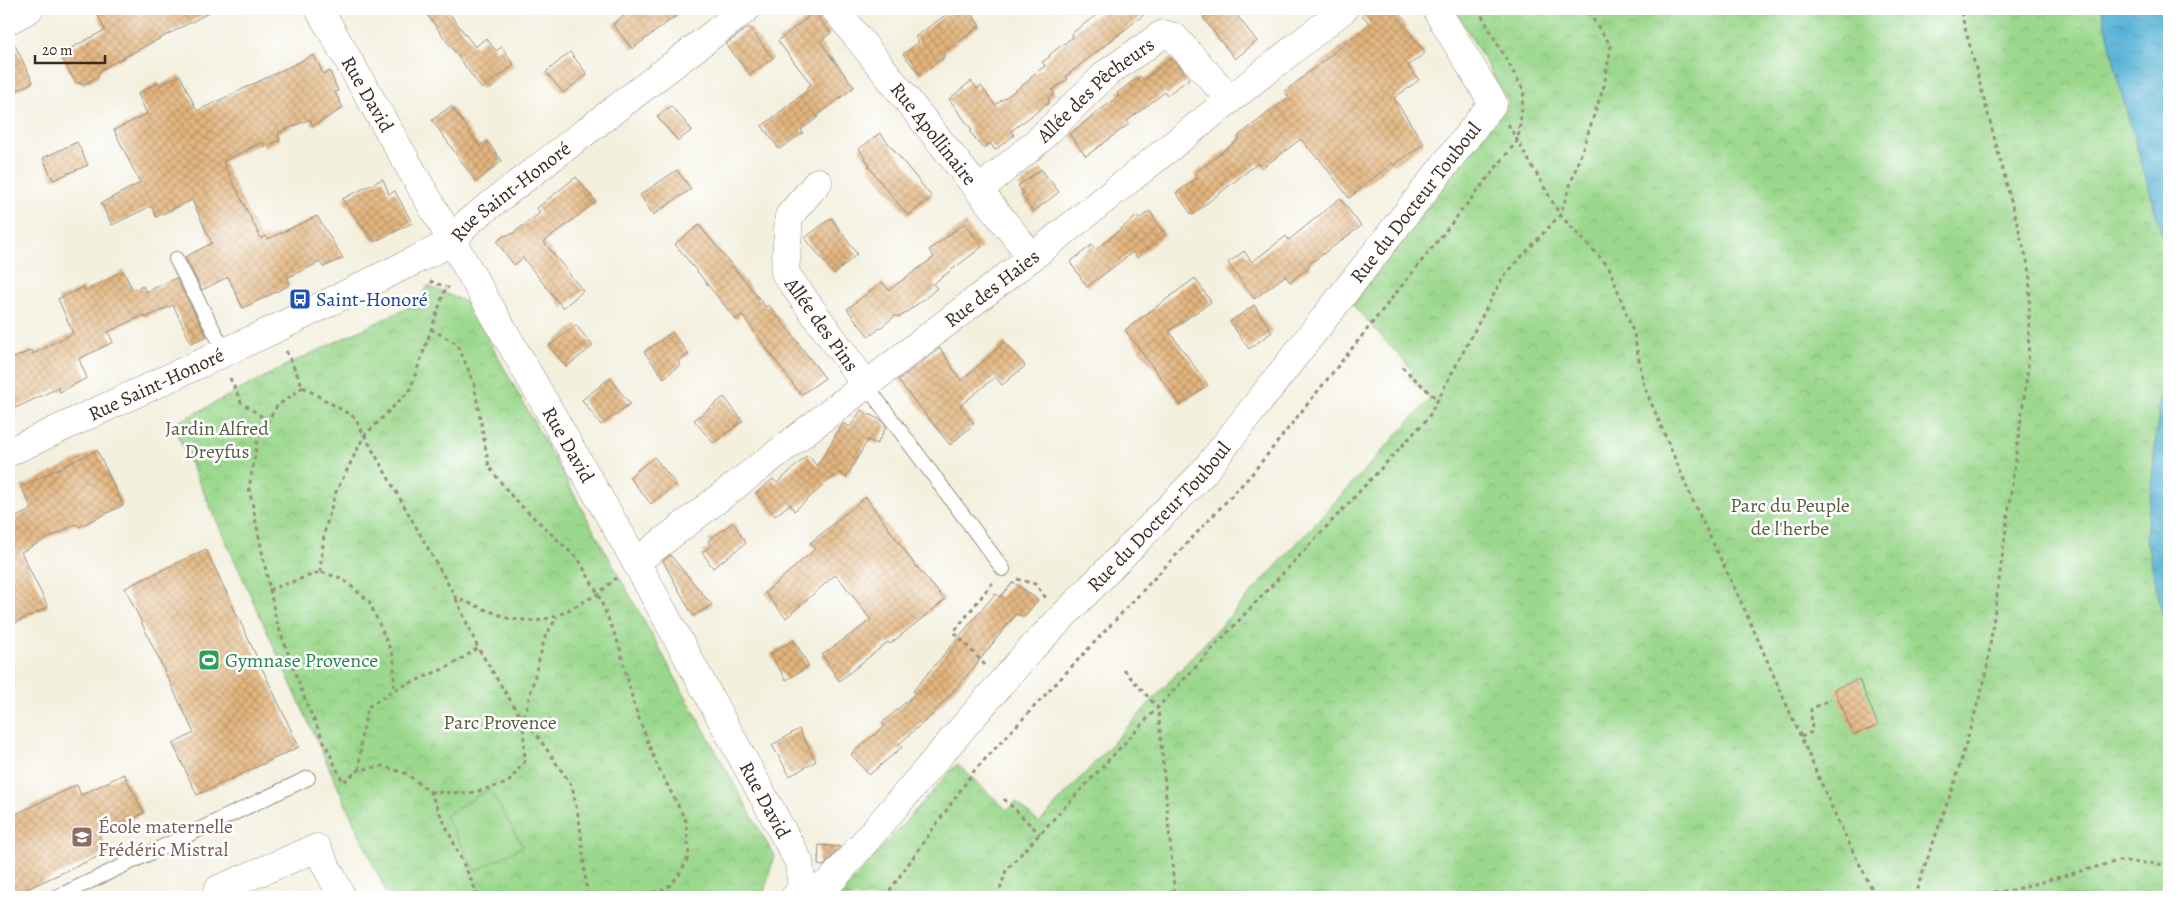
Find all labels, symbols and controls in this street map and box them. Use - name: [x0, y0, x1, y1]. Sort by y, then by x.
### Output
- street label: Allée des Pêcheurs: [1030, 31, 1160, 149]
- scale bar: [35, 32, 105, 64]
- text: 20 m: [42, 40, 73, 60]
- street label: Rue David: [335, 51, 400, 137]
- street label: Rue Apollinaire: [884, 76, 983, 191]
- street label: Rue du Docteur Touboul: [1343, 116, 1487, 289]
- street label: Rue Saint-Honoré: [444, 135, 576, 247]
- street label: Rue des Haies: [938, 243, 1045, 333]
- street label: Allée des Pins: [778, 271, 865, 377]
- place label: Saint-Honoré: [316, 286, 428, 313]
- bus stop icon: Saint-Honoré: [288, 287, 312, 311]
- street label: Rue Saint-Honoré: [84, 341, 229, 427]
- street label: Rue David: [536, 401, 601, 488]
- park label: Jardin Alfred Dreyfus: [165, 415, 269, 465]
- street label: Rue du Docteur Touboul: [1081, 436, 1236, 598]
- park label: Parc du Peuple de l'herbe: [1730, 492, 1850, 542]
- place label: Gymnase Provence: [225, 647, 378, 674]
- sports icon: Gymnase Provence: [197, 648, 221, 672]
- park label: Parc Provence: [443, 709, 557, 736]
- street label: Rue David: [733, 757, 797, 843]
- place label: École maternelle Frédéric Mistral: [98, 813, 233, 863]
- school or university icon: École maternelle Frédéric Mistral: [70, 825, 94, 849]

